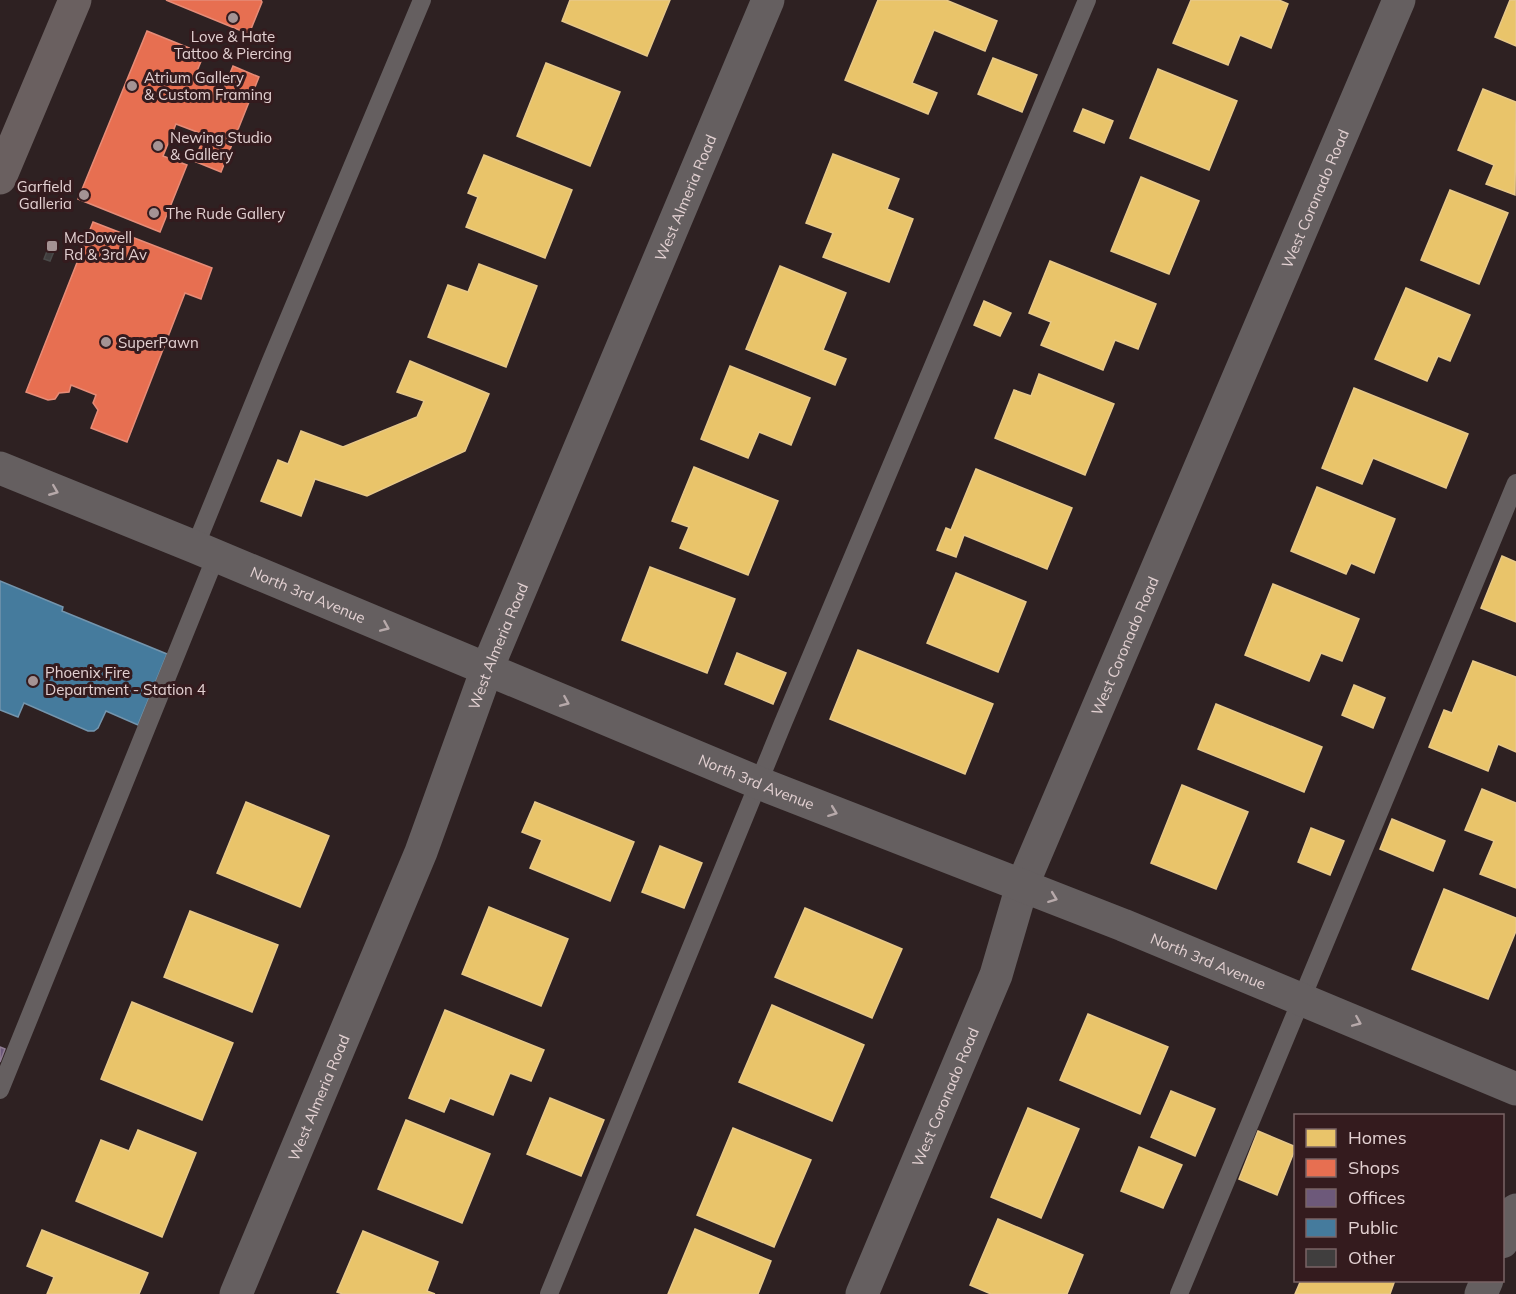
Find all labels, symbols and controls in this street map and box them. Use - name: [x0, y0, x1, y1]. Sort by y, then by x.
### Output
- marker: Love & Hate Tattoo & Piercing: [226, 11, 240, 25]
- place label: Love & Hate Tattoo & Piercing: [174, 27, 292, 63]
- place label: Atrium Gallery & Custom Framing: [144, 68, 272, 104]
- marker: Atrium Gallery & Custom Framing: [125, 79, 139, 93]
- street label: West Coronado Road: [1277, 126, 1352, 271]
- place label: Newing Studio & Gallery: [170, 128, 272, 164]
- street label: West Almeria Road: [650, 132, 720, 264]
- marker: Newing Studio & Gallery: [151, 139, 165, 153]
- place label: Garfield Galleria: [17, 177, 72, 213]
- marker: Garfield Galleria: [77, 188, 91, 202]
- place label: The Rude Gallery: [166, 204, 285, 223]
- marker: The Rude Gallery: [147, 206, 161, 220]
- place label: McDowell Rd & 3rd Av: [64, 228, 147, 264]
- marker: McDowell Rd & 3rd Av: [45, 239, 59, 253]
- place label: SuperPawn: [118, 333, 199, 352]
- marker: SuperPawn: [99, 335, 113, 349]
- one-way arrow: [48, 483, 59, 496]
- street label: North 3rd Avenue: [248, 562, 369, 627]
- street label: West Coronado Road: [1086, 573, 1162, 718]
- street label: West Almeria Road: [464, 580, 532, 712]
- one-way arrow: [379, 620, 390, 632]
- place label: Phoenix Fire Department - Station 4: [45, 663, 206, 699]
- marker: Phoenix Fire Department - Station 4: [26, 674, 40, 688]
- one-way arrow: [559, 695, 570, 707]
- street label: North 3rd Avenue: [696, 749, 817, 813]
- one-way arrow: [827, 804, 838, 817]
- one-way arrow: [1048, 891, 1058, 904]
- street label: North 3rd Avenue: [1148, 928, 1269, 993]
- one-way arrow: [1351, 1015, 1362, 1027]
- street label: West Coronado Road: [907, 1024, 982, 1169]
- street label: West Almeria Road: [283, 1031, 353, 1164]
- legend: [1294, 1114, 1504, 1282]
- text: Homes: [1348, 1126, 1407, 1149]
- text: Shops: [1348, 1156, 1400, 1179]
- text: Offices: [1348, 1186, 1406, 1209]
- text: Public: [1348, 1216, 1398, 1239]
- text: Other: [1348, 1246, 1396, 1269]

